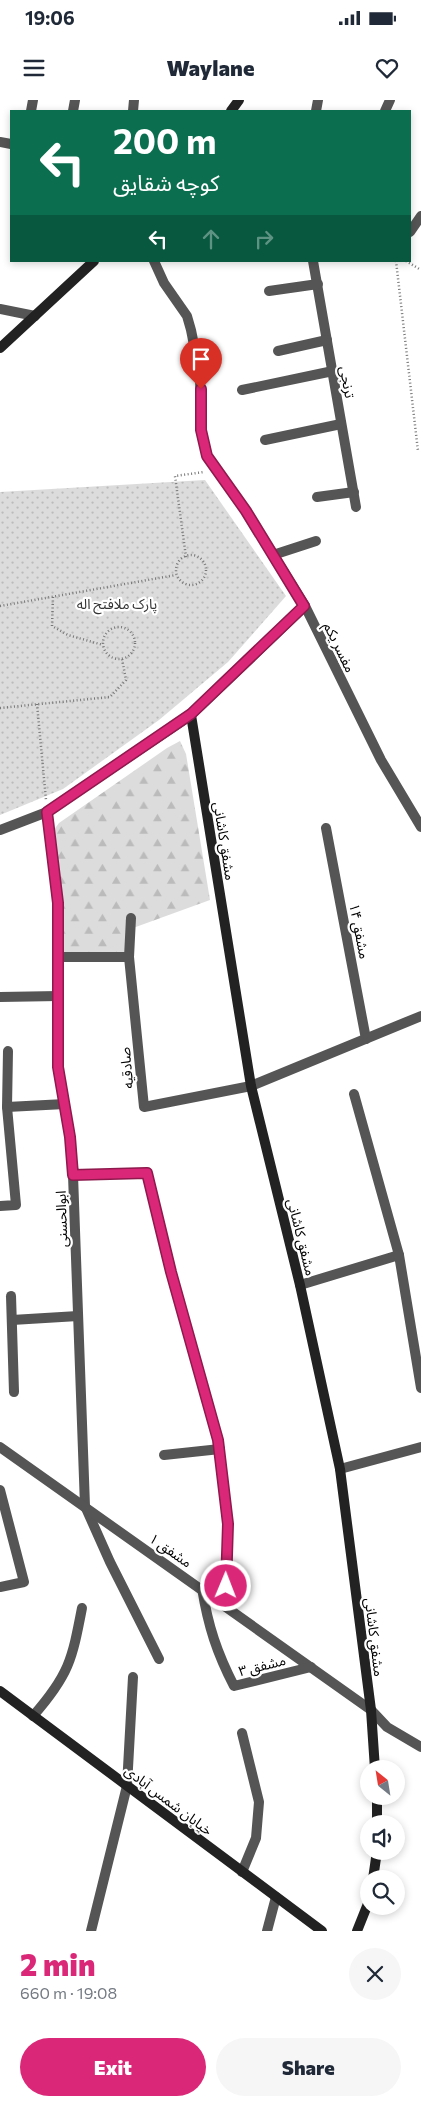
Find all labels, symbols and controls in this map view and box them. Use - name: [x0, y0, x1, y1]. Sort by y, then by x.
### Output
- text: 19:06: [25, 6, 75, 29]
- icon: menu: [20, 54, 48, 82]
- text: Waylane: [167, 54, 254, 81]
- icon: heart: [373, 54, 401, 82]
- text: 200 m: [113, 118, 216, 161]
- icon: left: [30, 130, 95, 195]
- text: کوچه شقایق: [113, 169, 219, 196]
- icon: left: [144, 225, 172, 253]
- icon: ahead: [197, 225, 225, 253]
- icon: right: [250, 225, 278, 253]
- pin: [180, 338, 222, 389]
- icon: arrive: [187, 345, 215, 373]
- street label: ترنجی: [336, 365, 359, 400]
- park label: پارک ملافتح اله: [77, 595, 157, 615]
- street label: مفسر یکم: [318, 619, 359, 676]
- street label: مشفق کاشانی: [208, 801, 240, 882]
- street label: مشفق ۱۴: [344, 902, 374, 961]
- street label: صادقیه: [116, 1046, 136, 1090]
- street label: ابوالحسنی: [52, 1190, 71, 1248]
- street label: مشفق کاشانی: [282, 1197, 320, 1278]
- street label: مشفق ۱: [145, 1529, 196, 1572]
- position arrow: [199, 1559, 251, 1611]
- street label: مشفق کاشانی: [360, 1597, 388, 1678]
- street label: مشفق ۳: [237, 1651, 288, 1681]
- north arrow: [360, 1760, 405, 1805]
- map controls: [360, 1760, 405, 1915]
- street label: خیابان شمس آبادی: [121, 1761, 216, 1839]
- button: sound: [360, 1815, 405, 1860]
- button: search: [360, 1870, 405, 1915]
- text: 2 min: [20, 1945, 95, 1982]
- button: close: [349, 1948, 401, 2000]
- text: 660 m · 19:08: [20, 1983, 117, 2002]
- button: Exit: [20, 2038, 206, 2096]
- button: Share: [216, 2038, 401, 2096]

